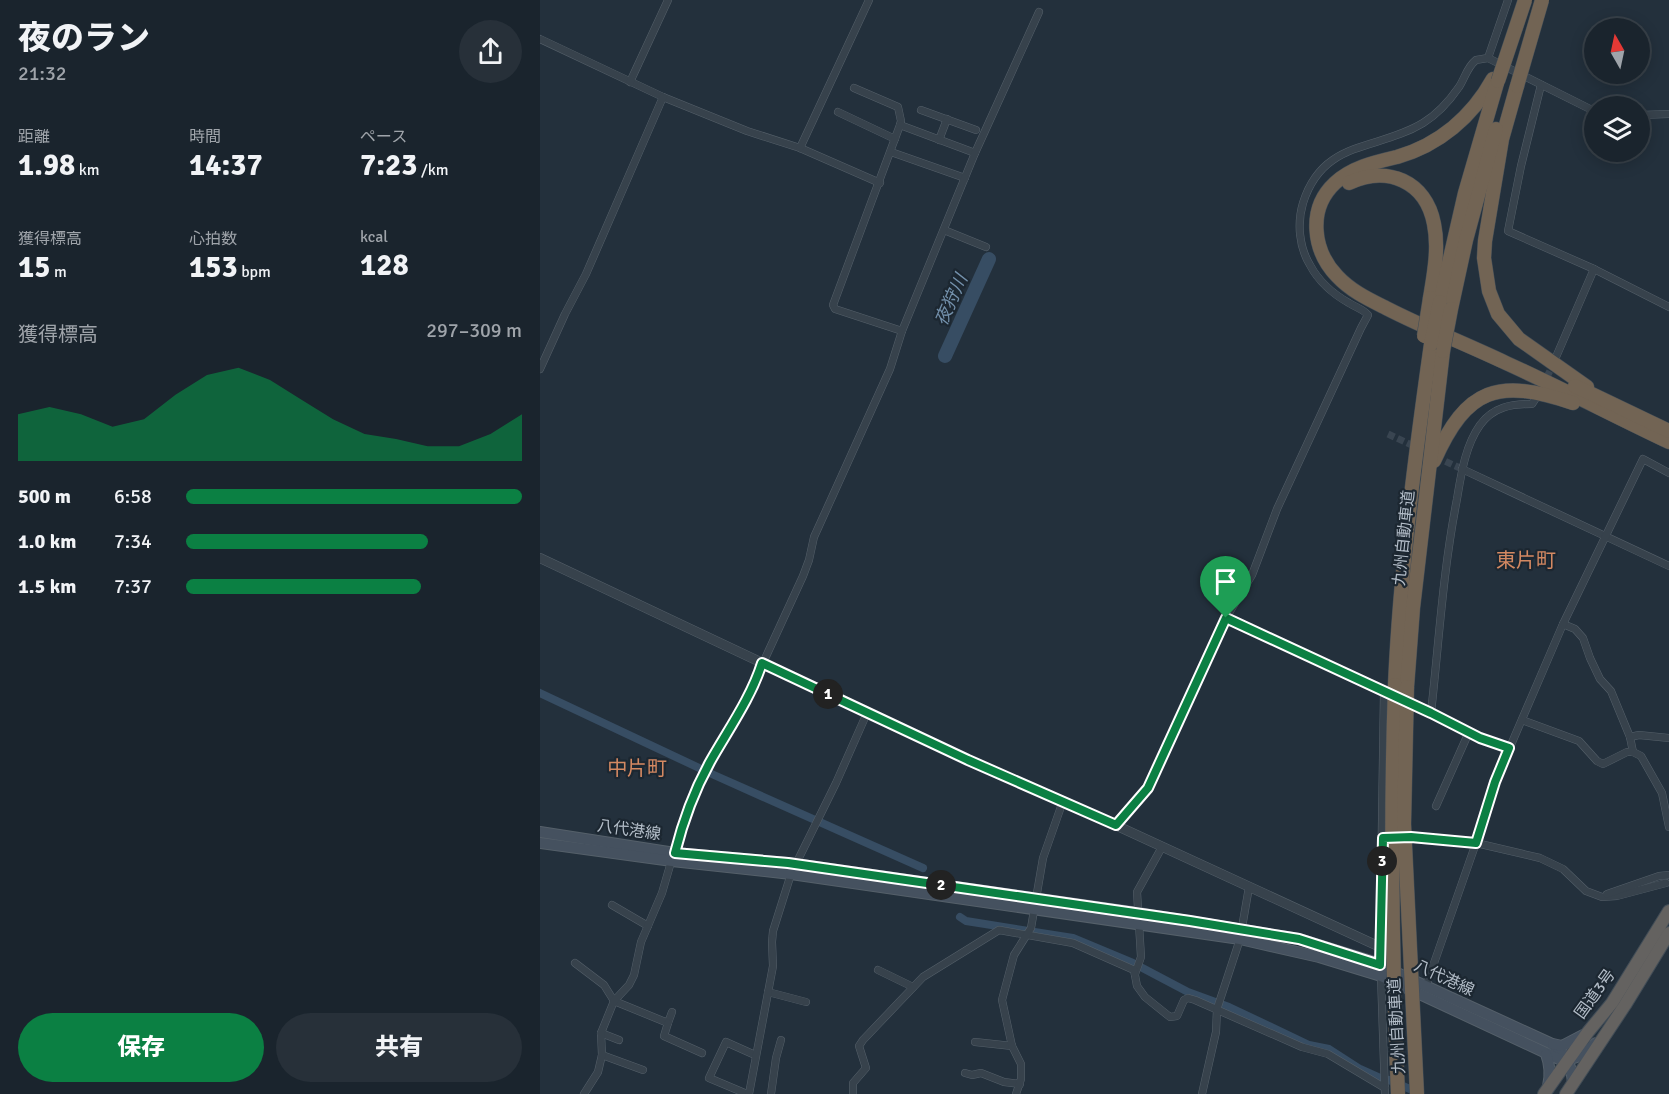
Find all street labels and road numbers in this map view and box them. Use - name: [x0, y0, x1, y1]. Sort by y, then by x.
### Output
- street label: 九州自動車道: [1389, 489, 1419, 587]
- street label: 八代港線: [596, 816, 662, 844]
- street label: 八代港線: [1411, 955, 1477, 1001]
- street label: 国道3号: [1570, 965, 1620, 1023]
- street label: 九州自動車道: [1385, 978, 1409, 1074]

